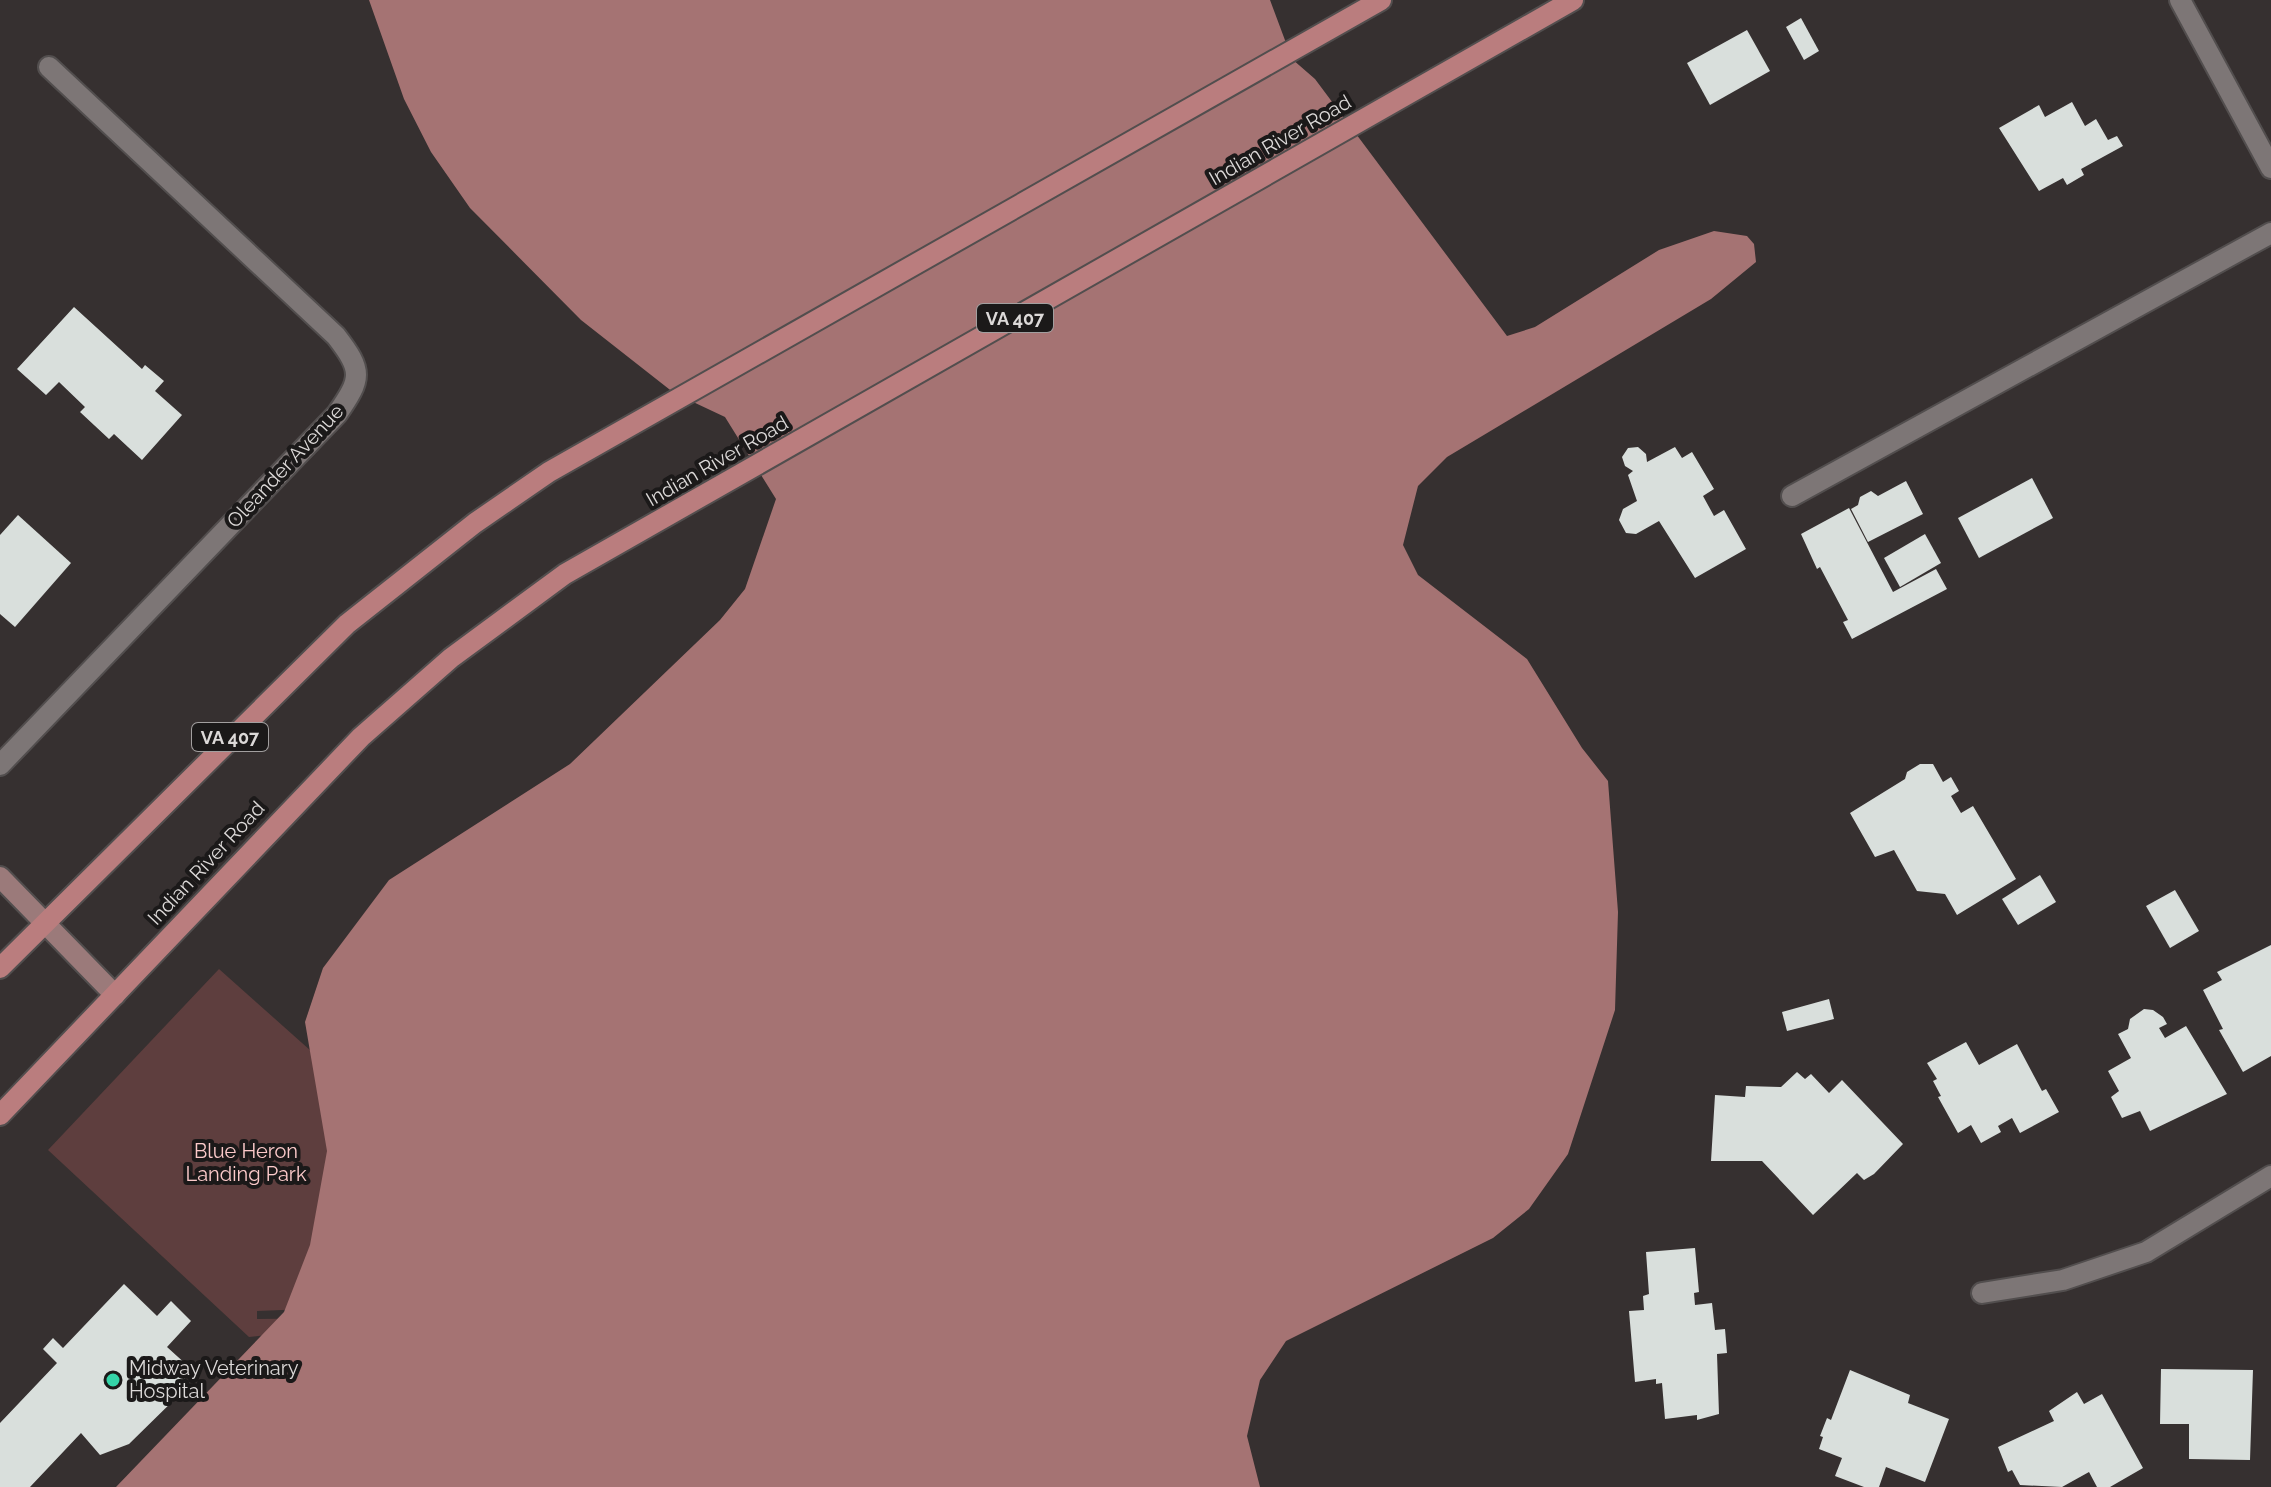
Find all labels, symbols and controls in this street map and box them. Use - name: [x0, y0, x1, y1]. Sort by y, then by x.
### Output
- street label: Indian River Road: [1205, 90, 1355, 190]
- road number: VA 407: [977, 304, 1053, 332]
- street label: Oleander Avenue: [222, 399, 349, 533]
- street label: Indian River Road: [642, 411, 792, 511]
- road number: VA 407: [192, 723, 268, 751]
- street label: Indian River Road: [143, 796, 269, 930]
- park label: Blue Heron Landing Park: [186, 1139, 307, 1186]
- place label: Midway Veterinary Hospital: [129, 1356, 299, 1403]
- marker: Midway Veterinary Hospital: [104, 1371, 122, 1389]

